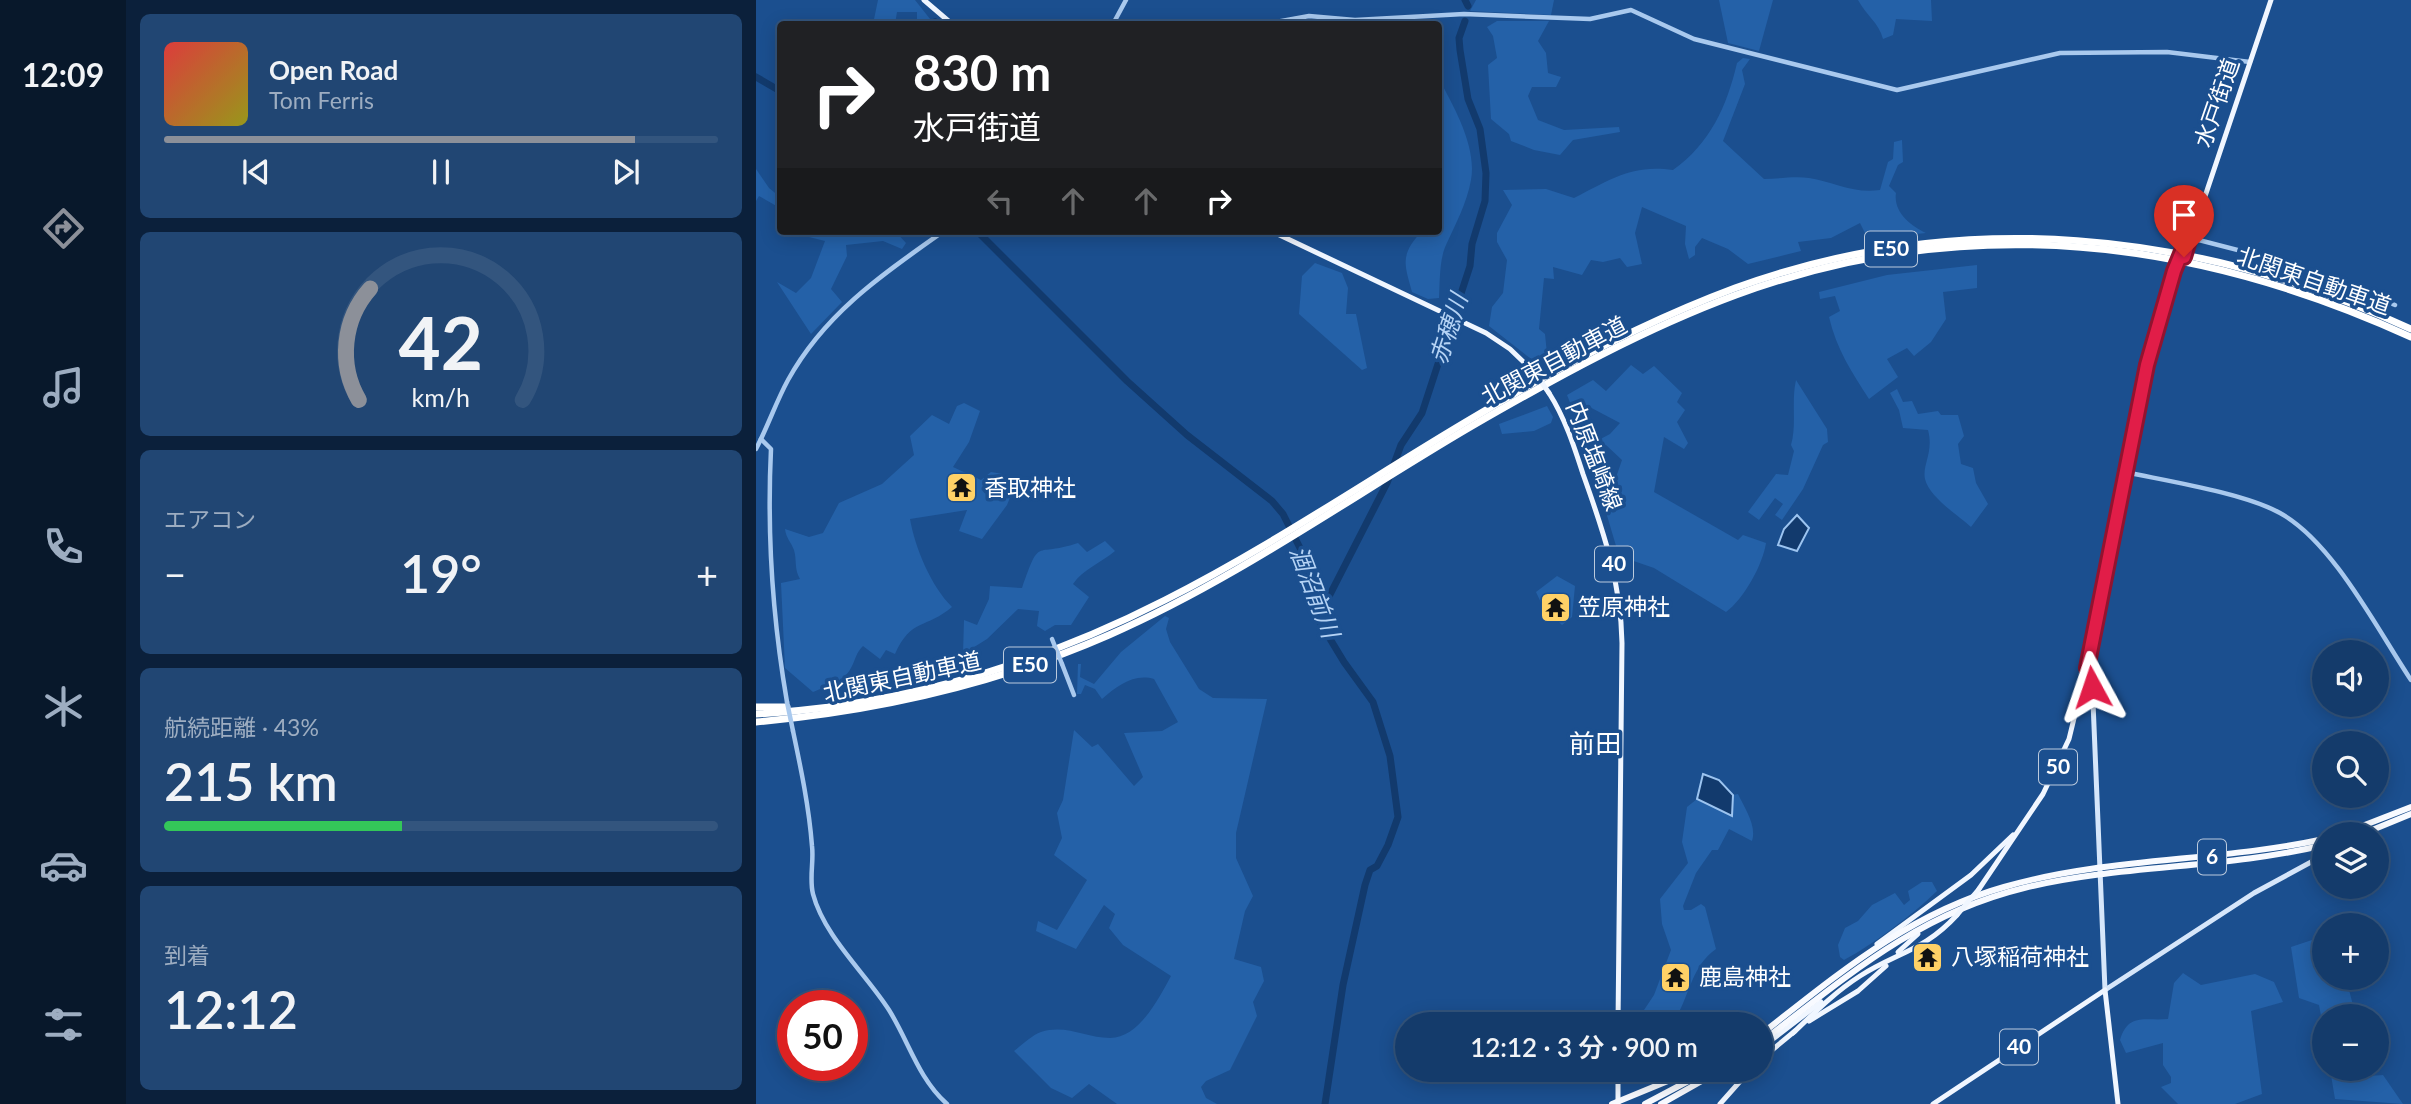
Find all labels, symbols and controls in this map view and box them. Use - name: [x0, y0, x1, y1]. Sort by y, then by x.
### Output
- text: 830 m: [913, 43, 1051, 101]
- icon: right: [798, 49, 889, 140]
- text: Open Road: [269, 54, 398, 86]
- text: 12:09: [22, 55, 104, 94]
- street label: 水戸街道: [2188, 55, 2244, 151]
- text: Tom Ferris: [269, 86, 374, 114]
- text: 水戸街道: [913, 107, 1041, 146]
- icon: previous: [237, 153, 275, 191]
- icon: pause: [422, 153, 460, 191]
- icon: next: [607, 153, 645, 191]
- icon: left: [981, 182, 1019, 220]
- icon: ahead: [1054, 182, 1092, 220]
- icon: ahead: [1127, 182, 1165, 220]
- icon: right: [1200, 182, 1238, 220]
- pin: [2154, 185, 2214, 257]
- icon: arrive: [2165, 196, 2203, 234]
- icon: directions: [39, 204, 88, 253]
- road number: E50: [1865, 232, 1917, 266]
- street label: 北関東自動車道: [2234, 241, 2395, 319]
- water label: 赤穂川: [1423, 287, 1473, 367]
- text: 42: [399, 298, 483, 386]
- street label: 北関東自動車道: [1476, 310, 1631, 410]
- icon: music: [39, 363, 88, 412]
- text: km/h: [412, 382, 470, 412]
- street label: 内原塩崎線: [1561, 397, 1629, 514]
- temple icon: 香取神社: [944, 471, 978, 505]
- place label: 香取神社: [984, 473, 1076, 501]
- text: エアコン: [164, 505, 256, 533]
- icon: phone: [39, 522, 88, 571]
- water label: 涸沼前川: [1285, 541, 1347, 644]
- text: 19°: [400, 542, 482, 604]
- road number: 40: [1595, 546, 1633, 582]
- text: −: [164, 551, 186, 597]
- text: +: [696, 551, 718, 597]
- temple icon: 笠原神社: [1538, 590, 1572, 624]
- place label: 笠原神社: [1578, 592, 1670, 620]
- map controls: [2312, 640, 2389, 1081]
- button: sound: [2312, 640, 2389, 717]
- street label: 北関東自動車道: [820, 646, 983, 706]
- road number: E50: [1004, 648, 1056, 682]
- position arrow: [2055, 650, 2129, 724]
- icon: climate: [39, 682, 88, 731]
- text: 航続距離 · 43%: [164, 713, 319, 741]
- district label: 前田: [1569, 727, 1621, 759]
- button: search: [2312, 731, 2389, 808]
- text: 215 km: [164, 750, 338, 812]
- road number: 50: [2039, 750, 2077, 784]
- button: layers: [2312, 822, 2389, 899]
- road number: 6: [2198, 840, 2226, 874]
- icon: car: [39, 841, 88, 890]
- button: +: [2312, 913, 2389, 990]
- temple icon: 八塚稲荷神社: [1911, 940, 1945, 974]
- text: 到着: [164, 941, 210, 969]
- place label: 八塚稲荷神社: [1951, 942, 2089, 970]
- temple icon: 鹿島神社: [1659, 960, 1693, 994]
- place label: 鹿島神社: [1699, 962, 1791, 990]
- text: 12:12: [164, 978, 298, 1040]
- speed limit sign: 50: [777, 990, 868, 1081]
- icon: filters: [39, 1000, 88, 1049]
- button: −: [2312, 1004, 2389, 1081]
- road number: 40: [2000, 1030, 2038, 1064]
- text: 12:12 · 3 分 · 900 m: [1470, 1031, 1698, 1063]

